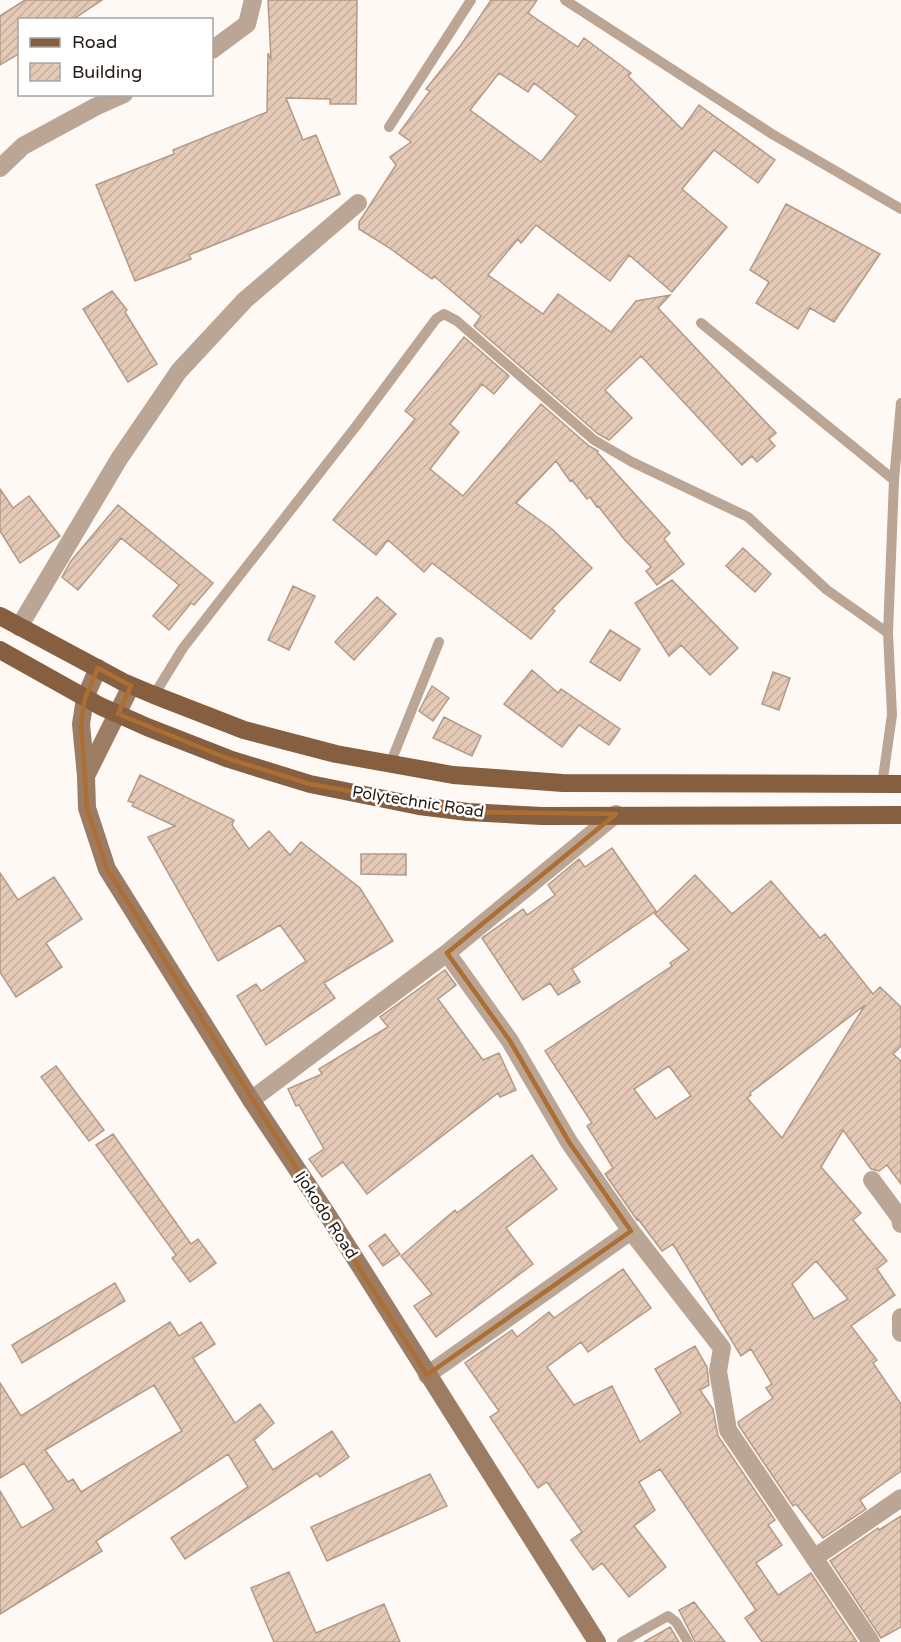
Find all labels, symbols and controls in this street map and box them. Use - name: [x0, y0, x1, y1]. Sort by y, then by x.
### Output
- legend: [18, 18, 213, 96]
- text: Road: [72, 31, 117, 53]
- text: Building: [72, 61, 142, 83]
- street label: Polytechnic Road: [351, 782, 485, 822]
- street label: Ijokodo Road: [290, 1167, 362, 1263]

